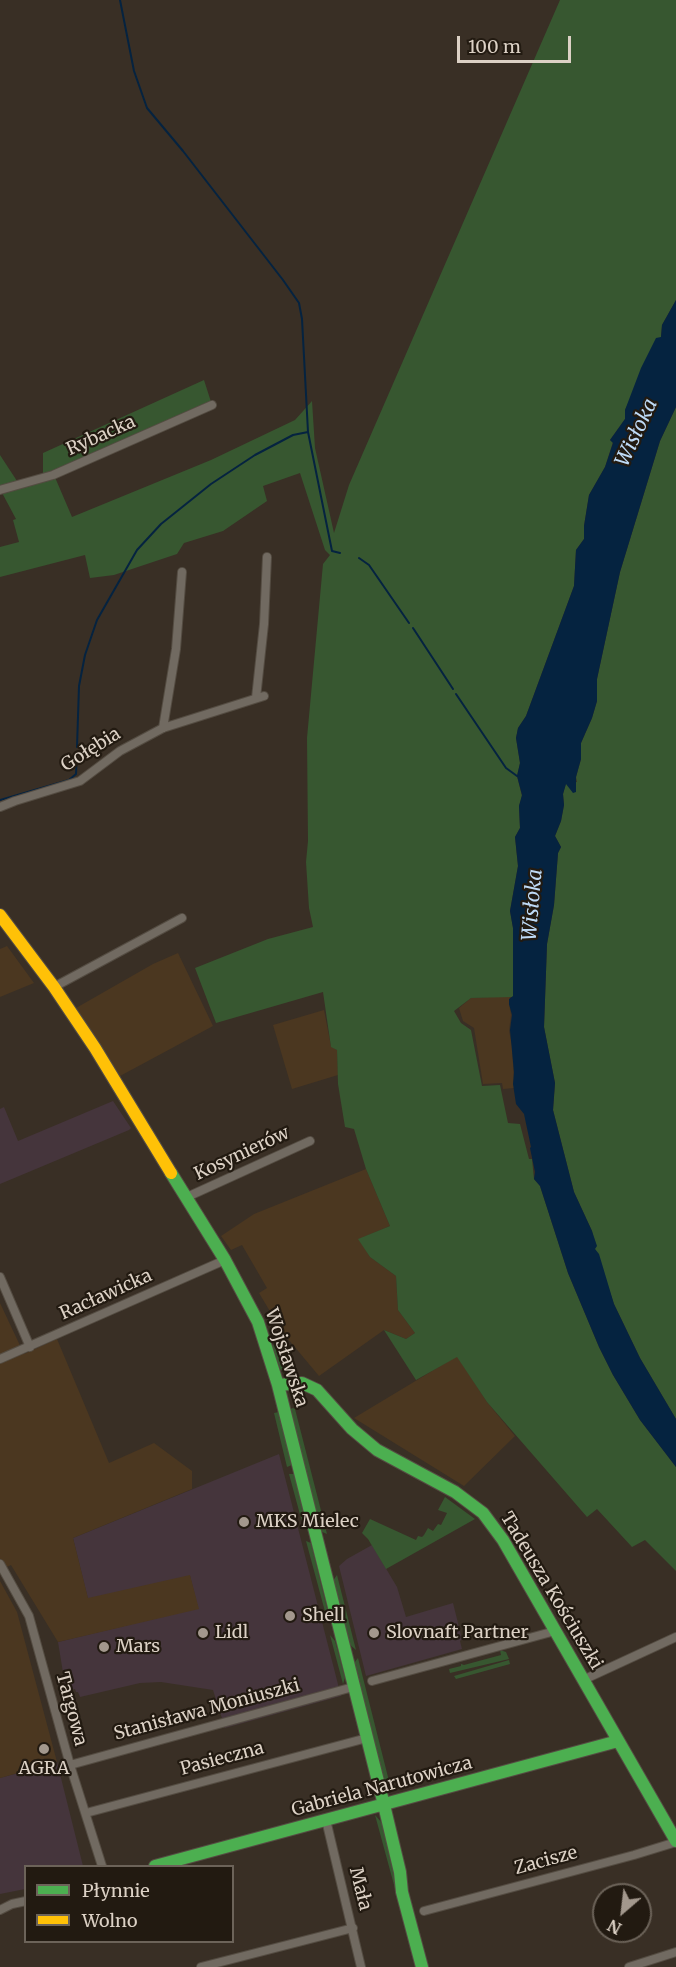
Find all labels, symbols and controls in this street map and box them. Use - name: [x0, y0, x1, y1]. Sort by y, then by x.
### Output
- scale bar: [460, 24, 574, 62]
- text: 100 m: [468, 35, 521, 58]
- water label: Wisłoka: [611, 395, 663, 471]
- street label: Rybacka: [63, 411, 139, 461]
- street label: Gołębia: [57, 723, 125, 777]
- water label: Wisłoka: [518, 868, 548, 942]
- street label: Kosynierów: [191, 1123, 293, 1185]
- street label: Racławicka: [57, 1265, 155, 1325]
- street label: Wojsławska: [260, 1306, 312, 1410]
- street label: Tadeusza Kościuszki: [495, 1508, 607, 1674]
- place label: MKS Mielec: [256, 1511, 359, 1533]
- marker: MKS Mielec: [237, 1515, 251, 1529]
- place label: Shell: [302, 1605, 345, 1627]
- marker: Shell: [283, 1609, 297, 1623]
- place label: Lidl: [215, 1622, 248, 1644]
- place label: Slovnaft Partner: [386, 1622, 528, 1644]
- marker: Lidl: [196, 1626, 210, 1640]
- marker: Slovnaft Partner: [367, 1626, 381, 1640]
- place label: Mars: [116, 1636, 160, 1658]
- marker: Mars: [97, 1640, 111, 1654]
- street label: Targowa: [51, 1670, 91, 1748]
- street label: Stanisława Moniuszki: [112, 1675, 302, 1745]
- street label: Pasieczna: [178, 1737, 266, 1781]
- marker: AGRA: [37, 1742, 51, 1756]
- street label: Gabriela Narutowicza: [289, 1753, 475, 1821]
- place label: AGRA: [18, 1758, 70, 1780]
- street label: Zacisze: [512, 1842, 580, 1880]
- legend: [24, 1865, 234, 1943]
- street label: Mała: [344, 1865, 376, 1913]
- text: Płynnie: [82, 1879, 150, 1902]
- north arrow: [592, 1883, 652, 1943]
- text: Wolno: [82, 1909, 138, 1932]
- text: N: [604, 1915, 625, 1939]

